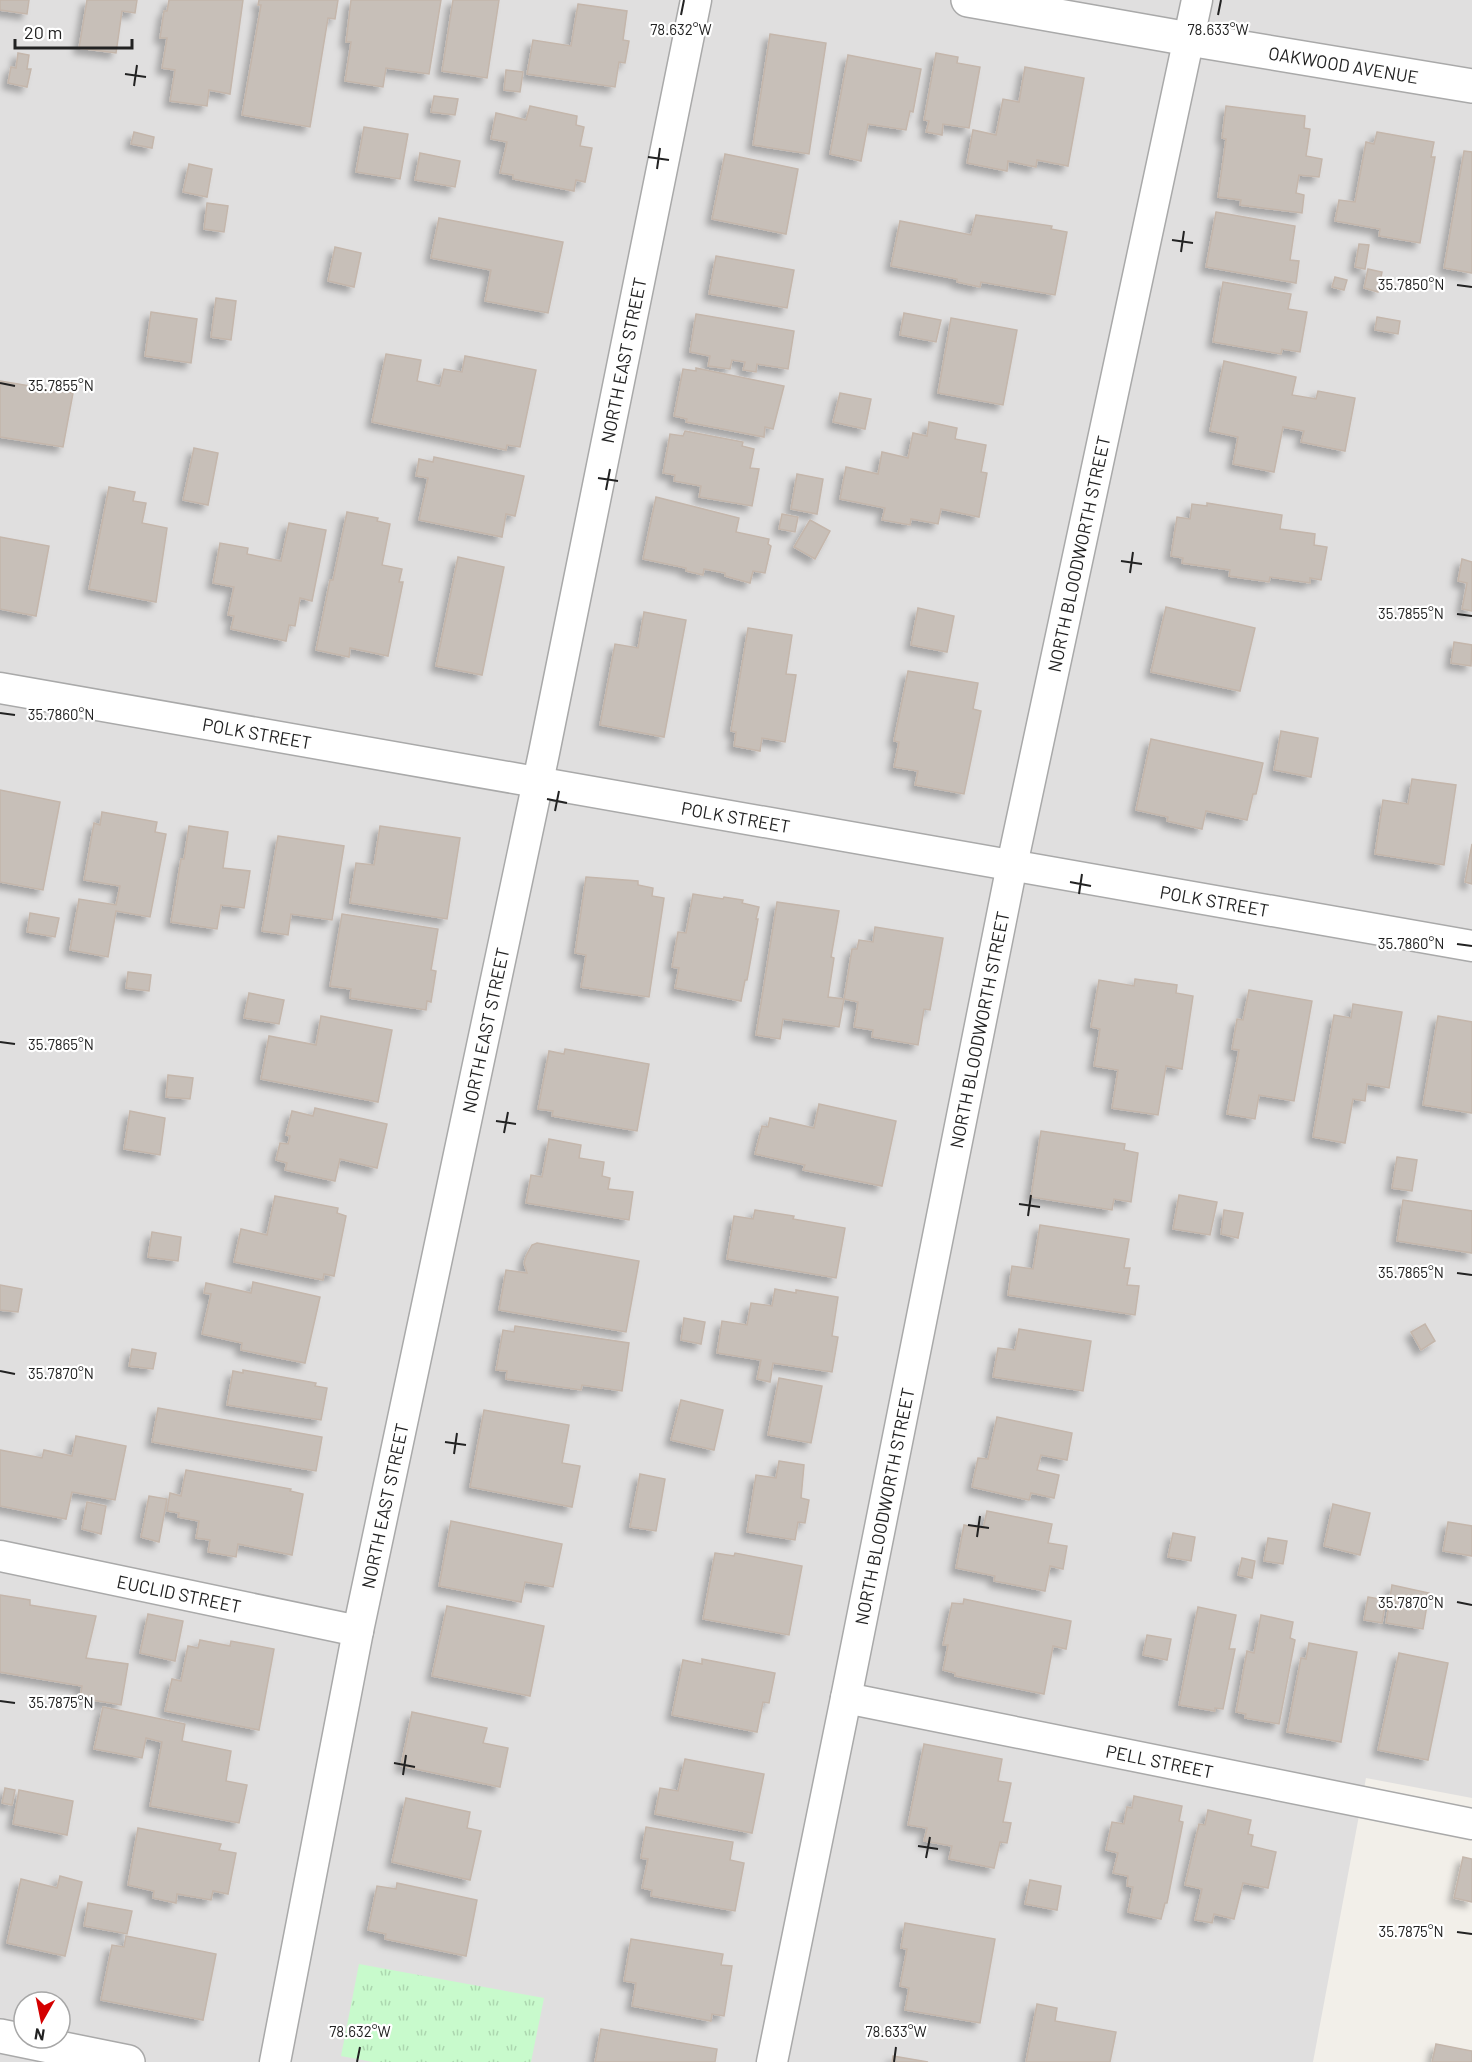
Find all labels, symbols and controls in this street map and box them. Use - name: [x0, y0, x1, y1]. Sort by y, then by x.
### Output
- scale bar: [15, 12, 132, 50]
- text: 78.632°W: [650, 20, 712, 38]
- text: 78.633°W: [1187, 20, 1249, 38]
- text: 20 m: [24, 21, 62, 43]
- street label: OAKWOOD AVENUE: [1267, 41, 1420, 88]
- street label: NORTH EAST STREET: [596, 275, 651, 445]
- text: 35.7850°N: [1378, 275, 1444, 293]
- text: 35.7855°N: [28, 376, 94, 394]
- street label: NORTH BLOODWORTH STREET: [1043, 434, 1115, 674]
- text: 35.7855°N: [1378, 604, 1444, 622]
- text: 35.7860°N: [28, 705, 94, 723]
- street label: POLK STREET: [201, 713, 313, 753]
- street label: POLK STREET: [680, 797, 792, 837]
- street label: POLK STREET: [1158, 881, 1271, 921]
- street label: NORTH BLOODWORTH STREET: [945, 909, 1014, 1150]
- text: 35.7860°N: [1378, 934, 1444, 952]
- street label: NORTH EAST STREET: [457, 945, 514, 1115]
- text: 35.7865°N: [28, 1035, 94, 1053]
- text: 35.7865°N: [1378, 1263, 1444, 1281]
- text: 35.7870°N: [28, 1364, 94, 1382]
- street label: NORTH BLOODWORTH STREET: [850, 1386, 919, 1627]
- street label: NORTH EAST STREET: [356, 1421, 413, 1590]
- street label: EUCLID STREET: [115, 1570, 243, 1617]
- text: 35.7870°N: [1378, 1593, 1444, 1611]
- text: 35.7875°N: [28, 1693, 94, 1711]
- street label: PELL STREET: [1104, 1740, 1215, 1783]
- text: 35.7875°N: [1378, 1922, 1444, 1940]
- north arrow: [12, 1990, 72, 2050]
- text: 78.632°W: [329, 2022, 391, 2040]
- text: 78.633°W: [865, 2022, 927, 2040]
- text: N: [33, 2025, 46, 2046]

